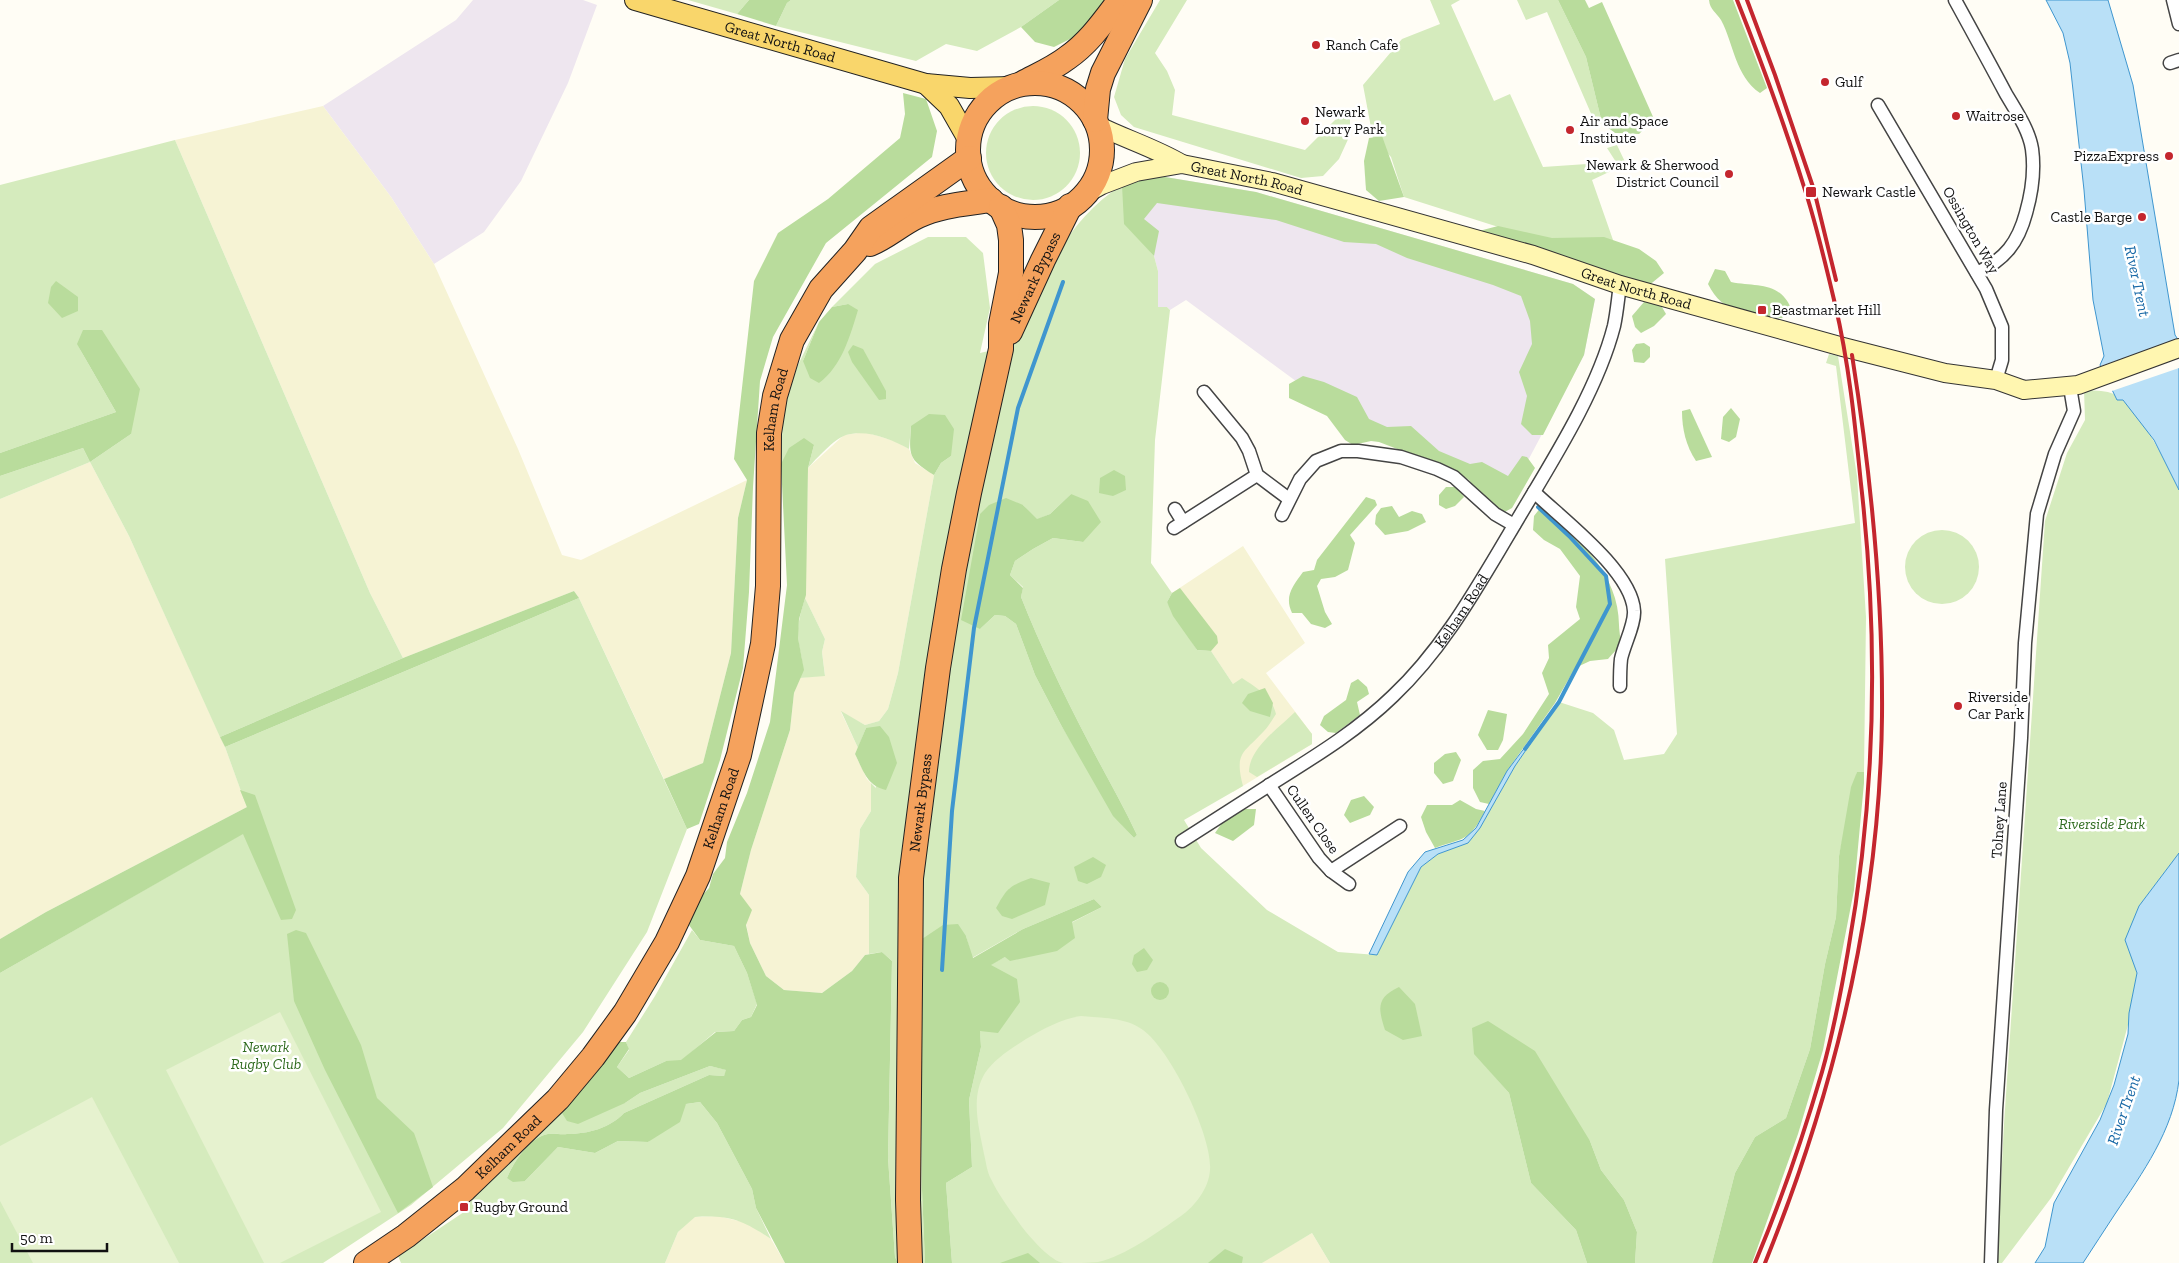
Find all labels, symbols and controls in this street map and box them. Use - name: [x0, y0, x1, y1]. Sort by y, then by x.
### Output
- street label: Great North Road: [723, 17, 838, 67]
- place label: Ranch Cafe: [1326, 36, 1398, 54]
- marker: Ranch Cafe: [1310, 39, 1322, 51]
- place label: Gulf: [1835, 73, 1864, 91]
- marker: Gulf: [1819, 76, 1831, 88]
- place label: Newark Lorry Park: [1315, 103, 1384, 138]
- place label: Waitrose: [1966, 107, 2024, 125]
- marker: Waitrose: [1950, 110, 1962, 122]
- place label: Air and Space Institute: [1580, 112, 1668, 147]
- marker: Newark Lorry Park: [1299, 115, 1311, 127]
- marker: Air and Space Institute: [1564, 124, 1576, 136]
- place label: PizzaExpress: [2074, 147, 2159, 165]
- marker: PizzaExpress: [2163, 150, 2175, 162]
- place label: Newark & Sherwood District Council: [1586, 156, 1720, 191]
- street label: Great North Road: [1189, 157, 1306, 199]
- marker: Newark & Sherwood District Council: [1723, 168, 1735, 180]
- place label: Newark Castle: [1822, 183, 1916, 201]
- street label: Ossington Way: [1939, 183, 2003, 277]
- marker: Newark Castle: [1804, 185, 1818, 199]
- place label: Castle Barge: [2051, 208, 2132, 226]
- marker: Castle Barge: [2136, 211, 2148, 223]
- street label: Newark Bypass: [1006, 229, 1065, 326]
- water label: River Trent: [2121, 244, 2154, 319]
- street label: Great North Road: [1579, 263, 1694, 314]
- place label: Beastmarket Hill: [1772, 301, 1881, 319]
- marker: Beastmarket Hill: [1756, 304, 1768, 316]
- street label: Kelham Road: [760, 365, 792, 452]
- street label: Kelham Road: [1430, 570, 1493, 651]
- place label: Riverside Car Park: [1968, 688, 2028, 723]
- marker: Riverside Car Park: [1952, 700, 1964, 712]
- street label: Newark Bypass: [905, 752, 936, 853]
- street label: Kelham Road: [699, 765, 743, 851]
- street label: Cullen Close: [1283, 781, 1343, 857]
- street label: Tolney Lane: [1987, 781, 2011, 859]
- park label: Riverside Park: [2059, 815, 2146, 833]
- park label: Newark Rugby Club: [231, 1038, 301, 1073]
- water label: River Trent: [2103, 1072, 2144, 1147]
- street label: Kelham Road: [472, 1111, 546, 1183]
- place label: Rugby Ground: [474, 1198, 569, 1216]
- marker: Rugby Ground: [458, 1201, 470, 1213]
- scale bar: [12, 1220, 108, 1252]
- text: 50 m: [20, 1229, 53, 1247]

